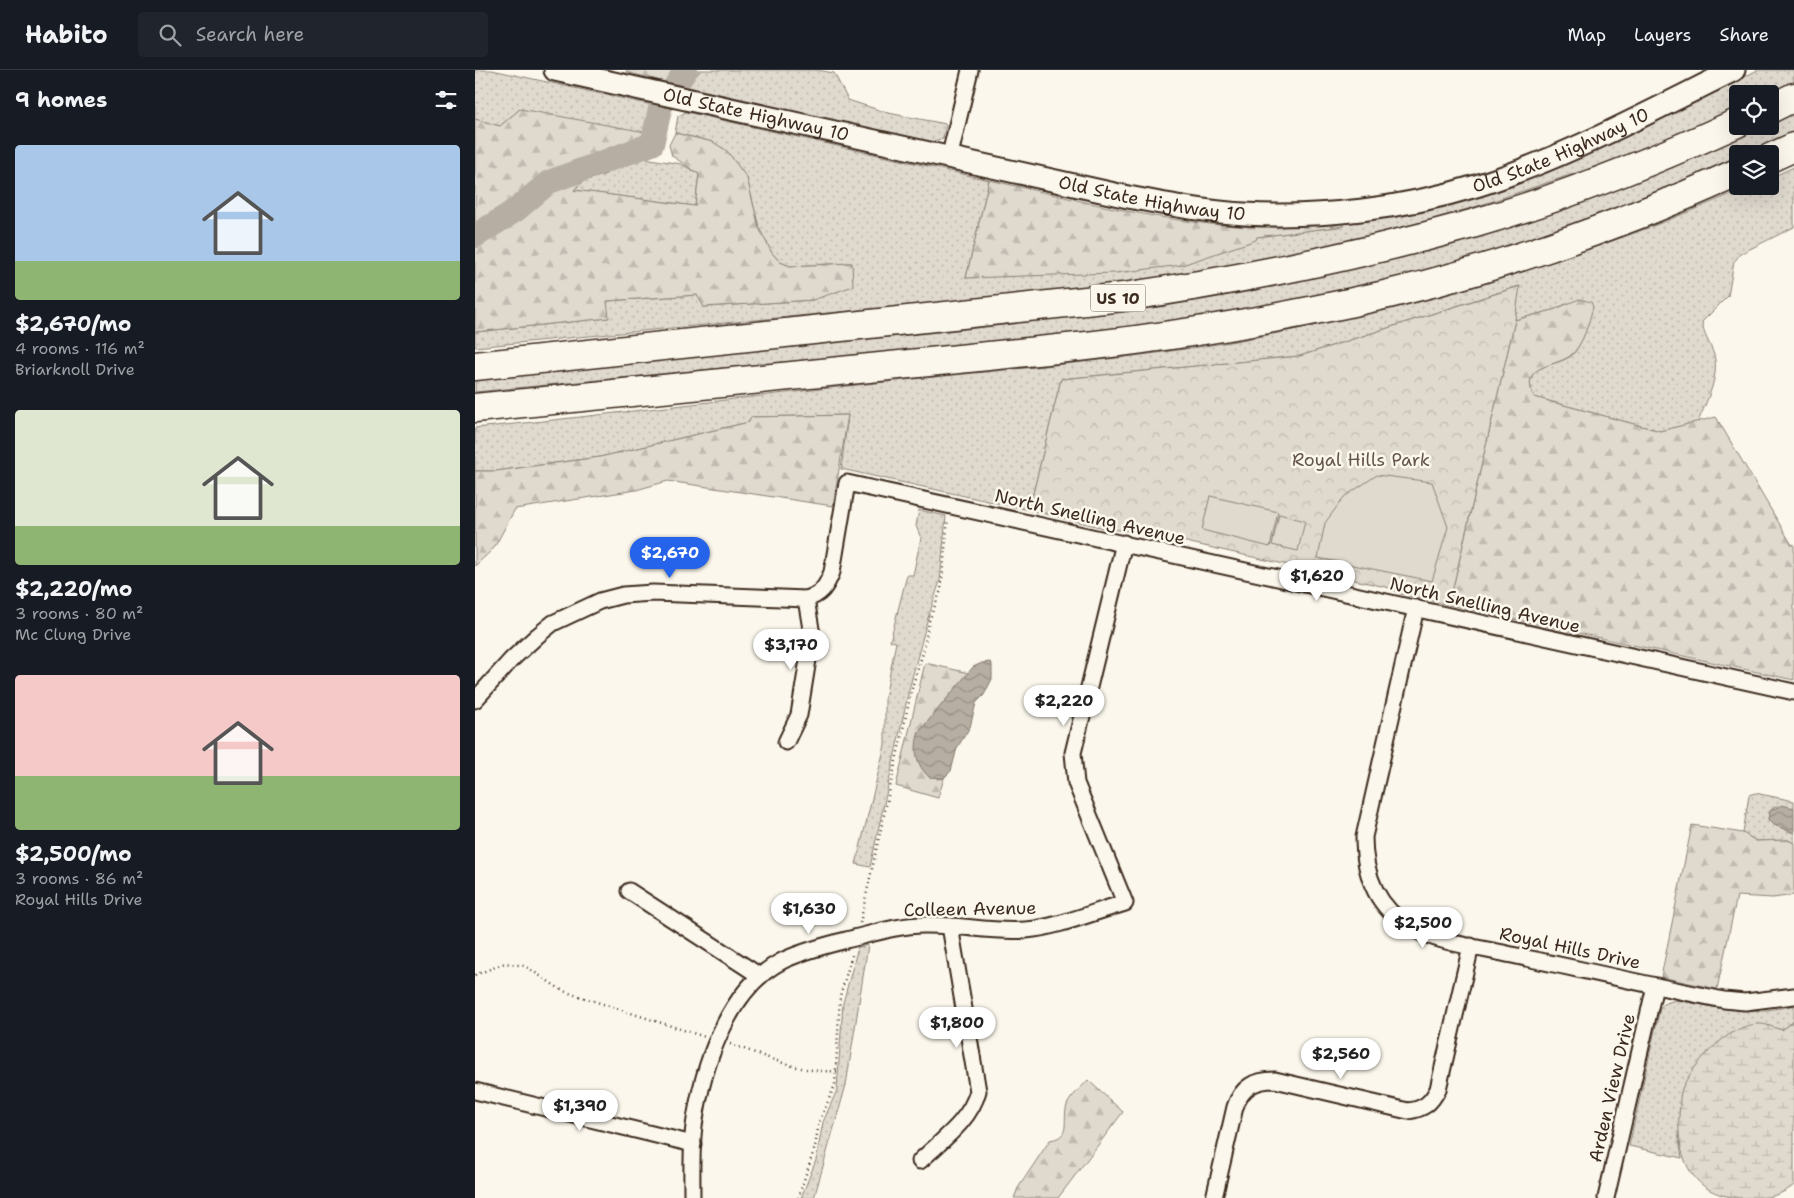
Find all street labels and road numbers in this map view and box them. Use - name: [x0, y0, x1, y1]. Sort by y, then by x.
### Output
- street label: Old State Highway 10: [661, 82, 851, 147]
- street label: Old State Highway 10: [1469, 102, 1653, 198]
- street label: Old State Highway 10: [1056, 170, 1247, 226]
- road number: US 10: [1091, 284, 1145, 312]
- street label: North Snelling Avenue: [992, 483, 1188, 551]
- street label: North Snelling Avenue: [1387, 571, 1583, 639]
- street label: Colleen Avenue: [903, 896, 1037, 922]
- street label: Royal Hills Drive: [1497, 921, 1643, 975]
- street label: Arden View Drive: [1583, 1011, 1641, 1165]

